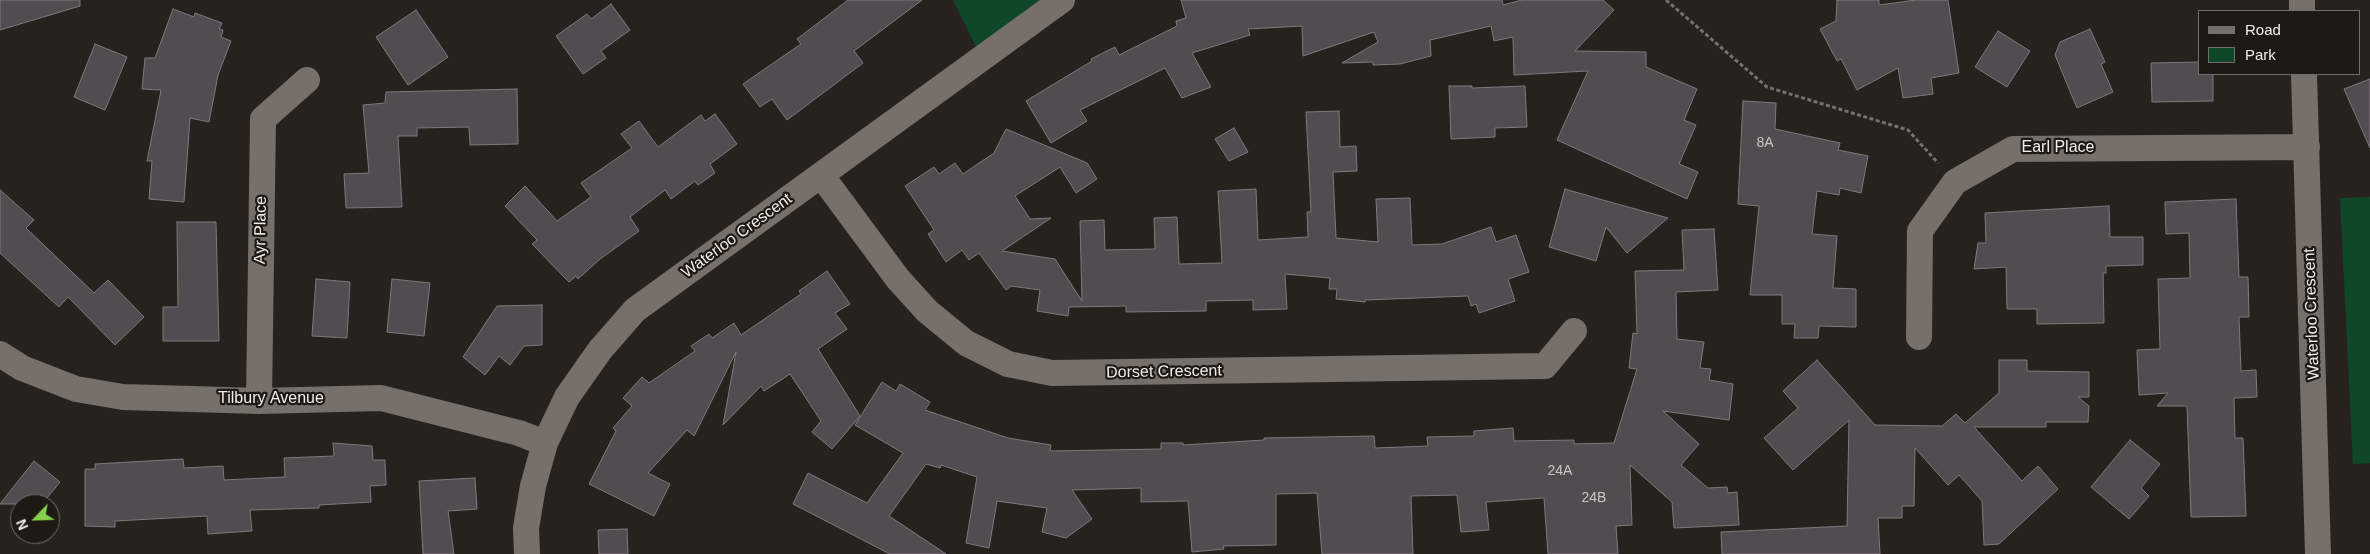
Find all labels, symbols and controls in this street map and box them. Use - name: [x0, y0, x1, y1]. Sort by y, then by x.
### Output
- legend: [2198, 10, 2360, 75]
- text: Road: [2245, 21, 2281, 38]
- text: Park: [2245, 46, 2276, 63]
- house number: 8A: [1756, 135, 1774, 151]
- street label: Earl Place: [2022, 138, 2094, 158]
- street label: Waterloo Crescent: [678, 189, 796, 283]
- street label: Ayr Place: [251, 196, 271, 264]
- street label: Waterloo Crescent: [2300, 248, 2324, 380]
- street label: Dorset Crescent: [1106, 361, 1222, 383]
- street label: Tilbury Avenue: [218, 389, 324, 409]
- house number: 24A: [1548, 463, 1572, 479]
- house number: 24B: [1582, 490, 1606, 506]
- north arrow: [10, 494, 60, 544]
- text: N: [13, 517, 32, 533]

